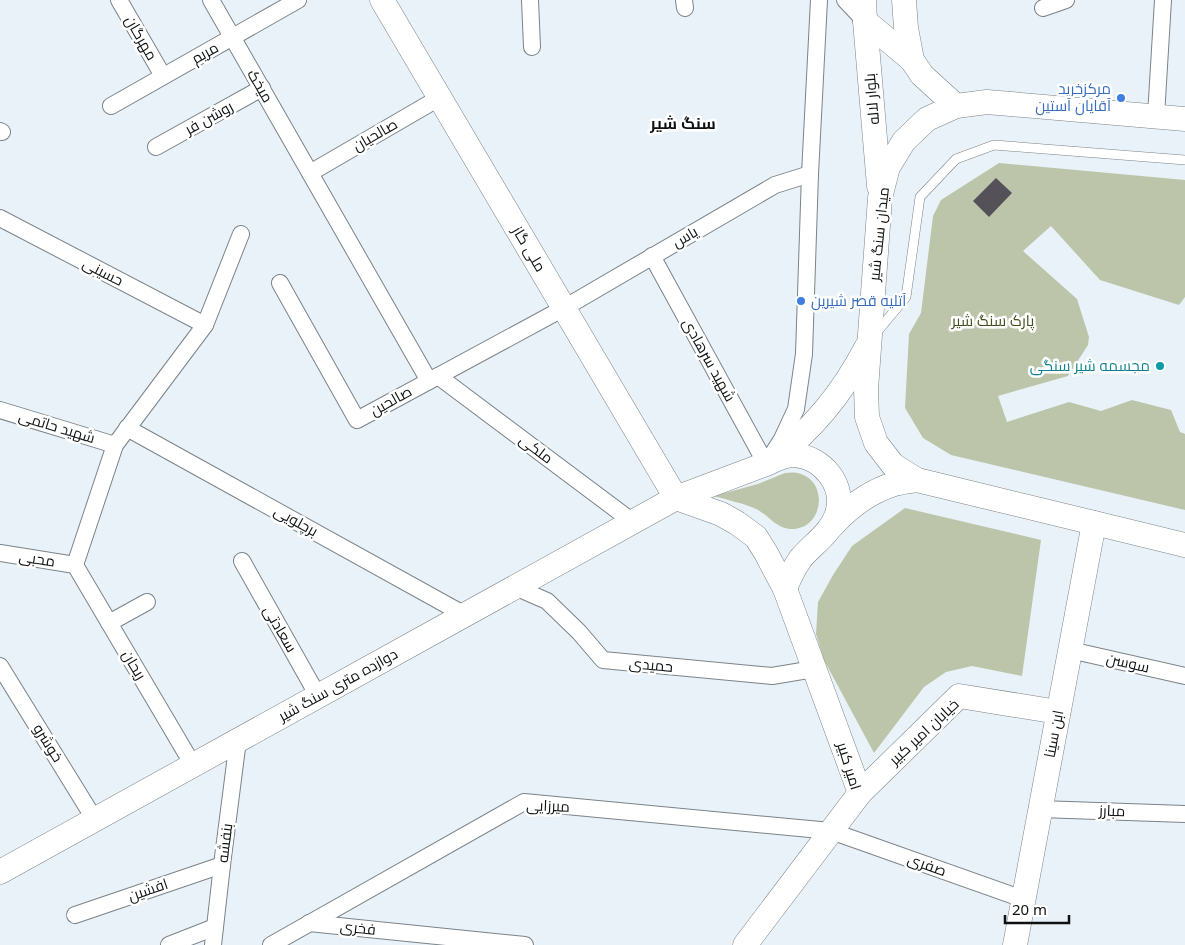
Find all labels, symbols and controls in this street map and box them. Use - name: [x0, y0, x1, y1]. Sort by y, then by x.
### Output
- street label: مهرگان: [120, 11, 163, 64]
- street label: مریم: [187, 37, 222, 69]
- street label: میخک: [243, 65, 278, 106]
- street label: بلوار لاله: [859, 73, 883, 126]
- place label: مرکزخرید آقایان آستین: [1035, 78, 1111, 116]
- marker: مرکزخرید آقایان آستین: [1115, 92, 1127, 104]
- street label: روشن فر: [180, 96, 237, 140]
- district label: سنگ شیر: [649, 112, 716, 134]
- street label: صالحیان: [348, 113, 401, 156]
- street label: میدان سنگ شیر: [863, 186, 894, 283]
- street label: ملی گاز: [507, 221, 551, 276]
- street label: یاس: [668, 221, 702, 252]
- street label: حسینی: [79, 252, 127, 291]
- place label: آتلیه قصر شیرین: [811, 290, 906, 311]
- marker: آتلیه قصر شیرین: [795, 295, 807, 307]
- park label: پارک سنگ شیر: [951, 310, 1034, 331]
- street label: شهید سرهادی: [678, 314, 741, 405]
- place label: مجسمه شیر سنگی: [1030, 355, 1150, 376]
- marker: مجسمه شیر سنگی: [1154, 360, 1166, 372]
- street label: صالحین: [366, 381, 415, 421]
- street label: شهید حاتمی: [16, 405, 98, 448]
- street label: ملکی: [515, 429, 558, 468]
- street label: برچلویی: [270, 500, 322, 541]
- street label: محبی: [17, 545, 57, 572]
- street label: سعادتی: [259, 601, 302, 656]
- street label: دوازده متری سنگ شیر: [273, 643, 401, 727]
- street label: ریحان: [117, 646, 152, 684]
- street label: سوسن: [1104, 647, 1152, 678]
- street label: حمیدی: [628, 652, 674, 677]
- street label: خیابان امیر کبیر: [883, 694, 963, 770]
- street label: ابن سینا: [1039, 708, 1068, 760]
- street label: خوشرو: [29, 719, 68, 766]
- street label: امیر کبیر: [833, 738, 867, 792]
- street label: میرزایی: [526, 794, 570, 817]
- street label: مبارز: [1098, 800, 1126, 820]
- street label: بنفشه: [212, 822, 236, 864]
- street label: صفری: [905, 848, 949, 881]
- street label: افشین: [125, 873, 171, 906]
- scale bar: [1005, 892, 1069, 924]
- text: 20 m: [1012, 899, 1047, 919]
- street label: فخری: [339, 915, 377, 940]

